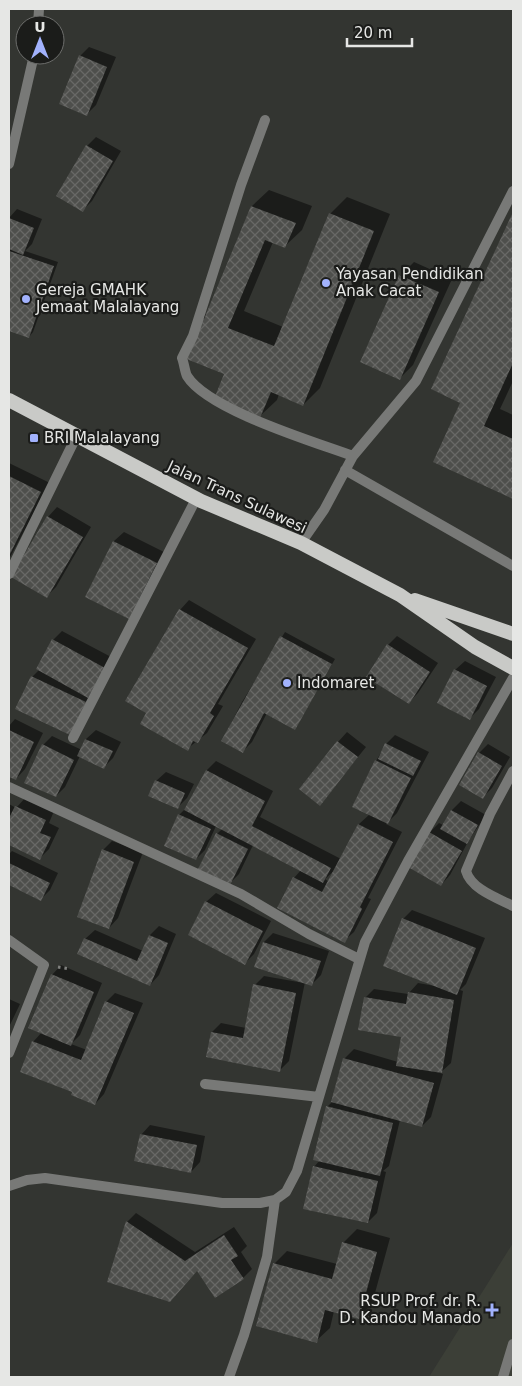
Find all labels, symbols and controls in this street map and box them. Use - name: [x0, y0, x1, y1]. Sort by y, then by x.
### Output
- north arrow: [15, 15, 65, 65]
- scale bar: [347, 15, 412, 47]
- text: U: [34, 19, 46, 35]
- text: 20 m: [354, 24, 392, 42]
- place label: Yayasan Pendidikan Anak Cacat: [335, 265, 483, 300]
- marker: Yayasan Pendidikan Anak Cacat: [320, 277, 332, 289]
- place label: Gereja GMAHK Jemaat Malalayang: [35, 281, 179, 316]
- marker: Gereja GMAHK Jemaat Malalayang: [20, 293, 32, 305]
- place label: BRI Malalayang: [44, 429, 160, 447]
- marker: BRI Malalayang: [28, 432, 40, 444]
- street label: Jalan Trans Sulawesi: [164, 456, 309, 537]
- place label: Indomaret: [297, 674, 374, 692]
- marker: Indomaret: [281, 677, 293, 689]
- place label: RSUP Prof. dr. R. D. Kandou Manado: [339, 1292, 481, 1327]
- marker: RSUP Prof. dr. R. D. Kandou Manado: [485, 1303, 499, 1317]

